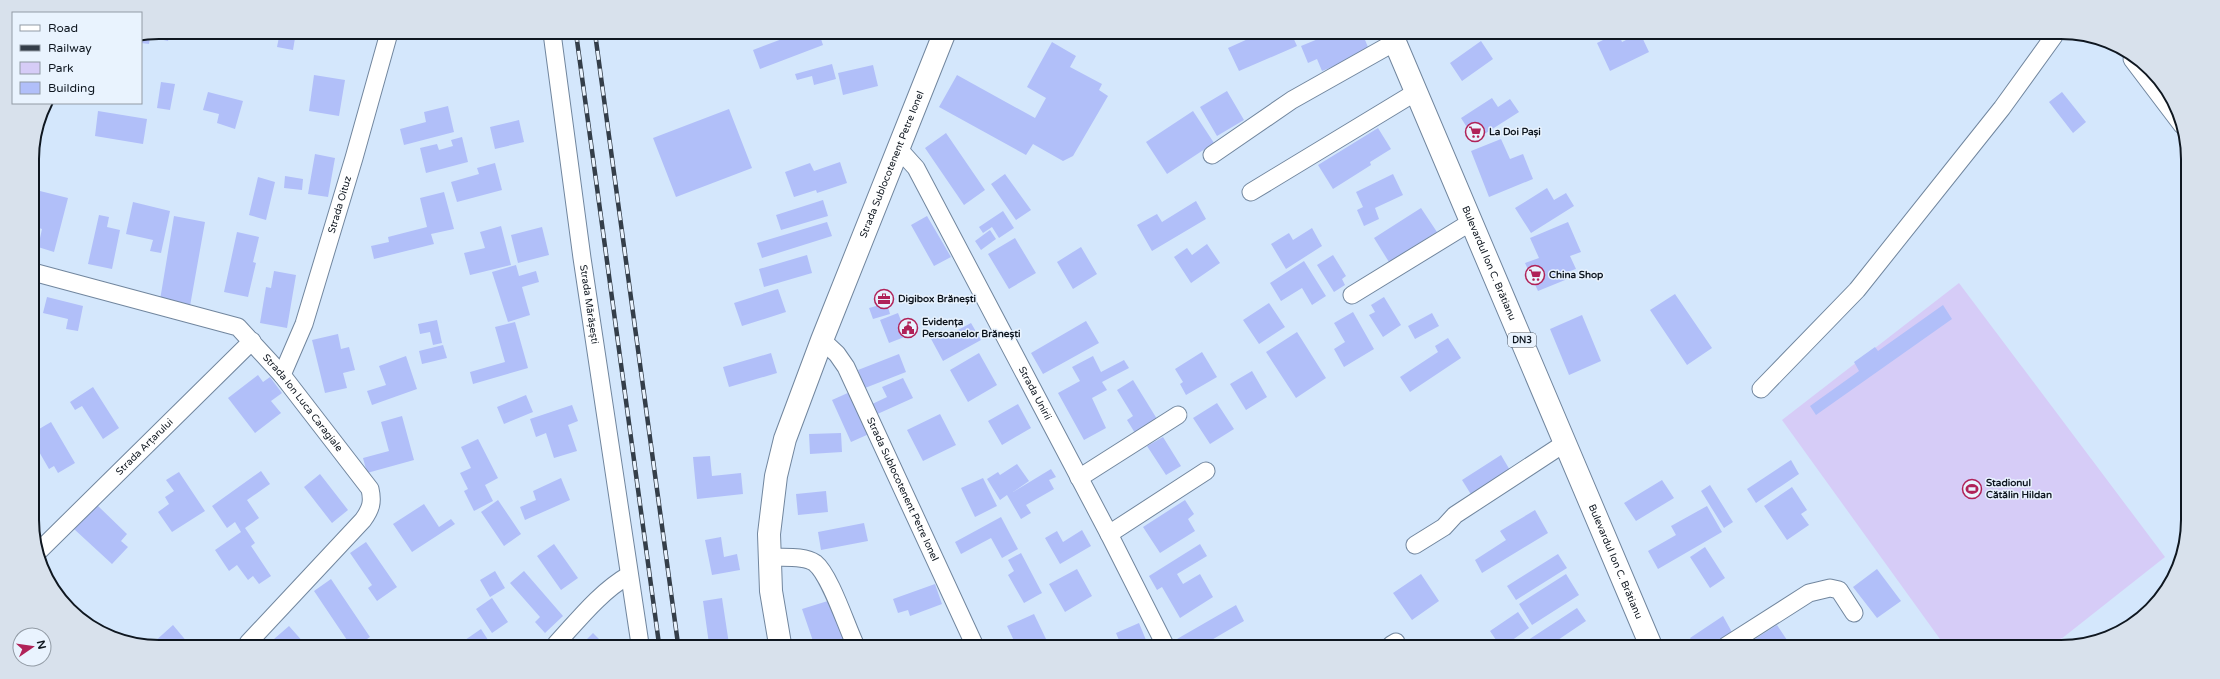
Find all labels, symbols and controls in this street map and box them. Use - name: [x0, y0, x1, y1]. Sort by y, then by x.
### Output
- legend: [12, 12, 142, 104]
- text: Road: [48, 21, 78, 35]
- text: Railway: [48, 41, 92, 55]
- text: Park: [48, 61, 74, 75]
- text: Building: [48, 81, 95, 95]
- street label: Strada Sublocotenent Petre Ionel: [857, 89, 927, 240]
- supermarket icon: La Doi Pași: [1464, 121, 1486, 143]
- place label: La Doi Pași: [1489, 126, 1541, 138]
- street label: Strada Oituz: [326, 175, 354, 235]
- street label: Bulevardul Ion C. Brătianu: [1459, 204, 1518, 322]
- street label: Strada Mărășești: [577, 264, 601, 345]
- supermarket icon: China Shop: [1524, 264, 1546, 286]
- place label: China Shop: [1549, 269, 1604, 281]
- office icon: Digibox Brănești: [873, 288, 895, 310]
- place label: Digibox Brănești: [898, 293, 977, 305]
- place label: Evidența Persoanelor Brănești: [922, 316, 1021, 340]
- public building icon: Evidența Persoanelor Brănești: [897, 317, 919, 339]
- road number: DN3: [1508, 333, 1536, 347]
- street label: Strada Ion Luca Caragiale: [260, 352, 345, 454]
- street label: Strada Unirii: [1016, 365, 1054, 422]
- street label: Strada Sublocotenent Petre Ionel: [864, 415, 941, 563]
- street label: Strada Arțarului: [113, 416, 176, 478]
- place label: Stadionul Cătălin Hildan: [1986, 477, 2052, 501]
- sports icon: Stadionul Cătălin Hildan: [1961, 478, 1983, 500]
- street label: Bulevardul Ion C. Brătianu: [1586, 503, 1645, 621]
- north arrow: [12, 627, 52, 667]
- text: N: [34, 639, 49, 651]

